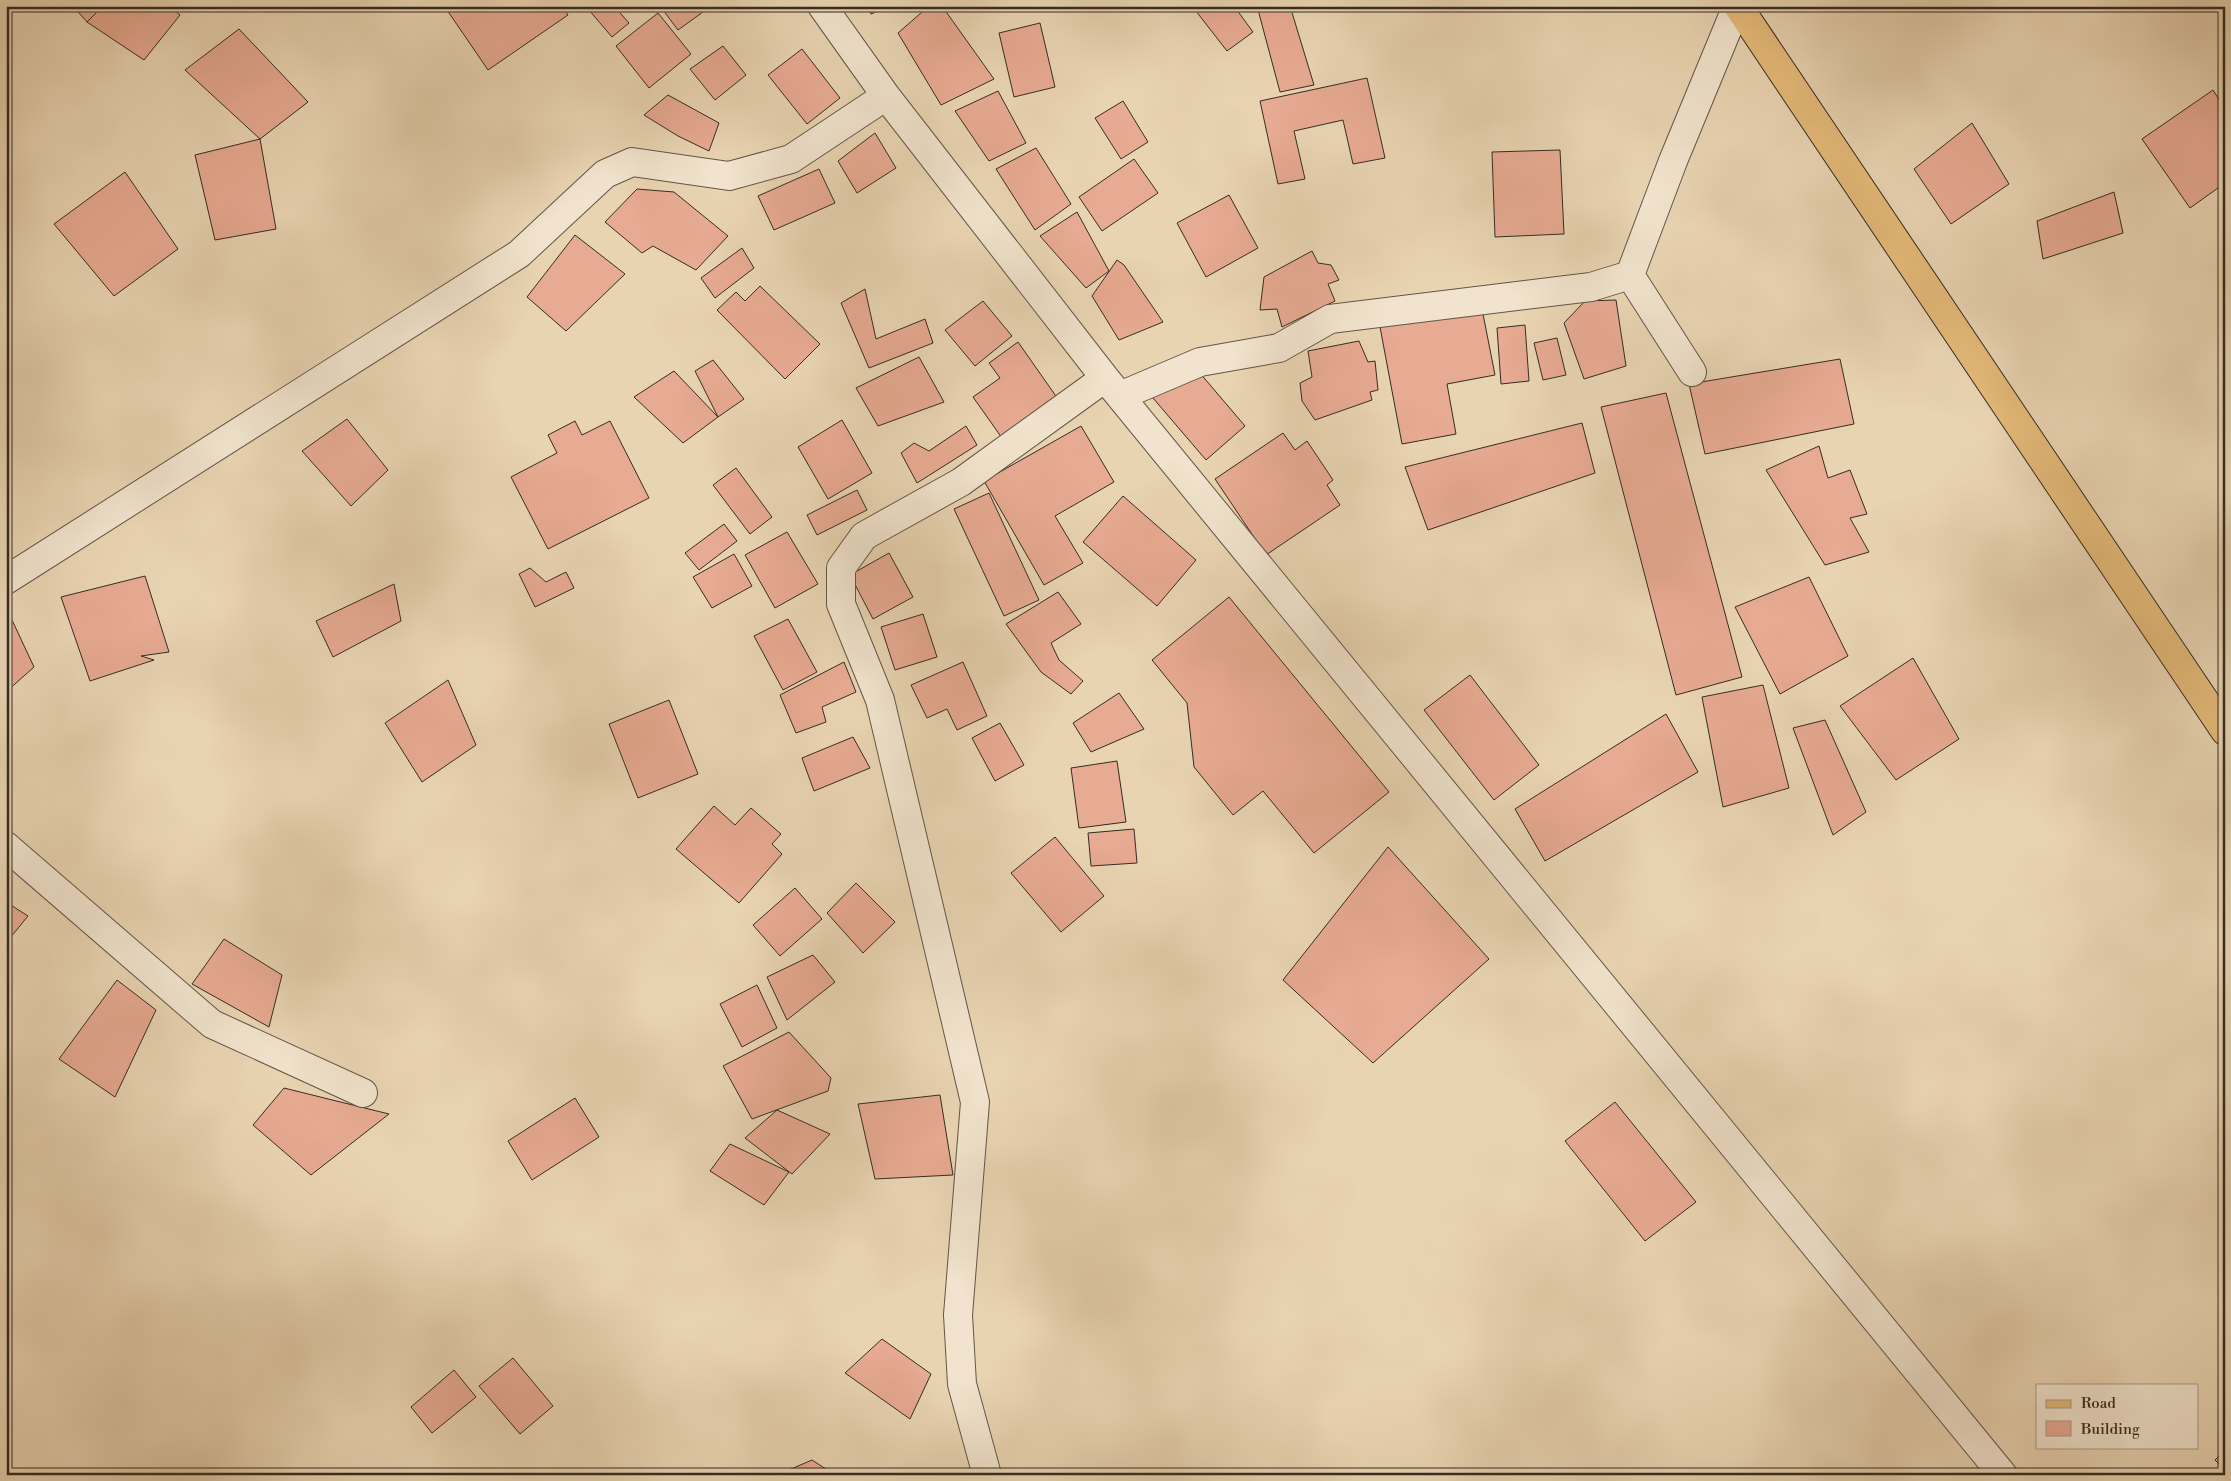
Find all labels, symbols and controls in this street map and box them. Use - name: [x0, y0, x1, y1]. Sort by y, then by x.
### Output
- legend: [2036, 1384, 2198, 1448]
- text: Road: [2081, 1394, 2116, 1413]
- text: Building: [2080, 1420, 2140, 1439]

